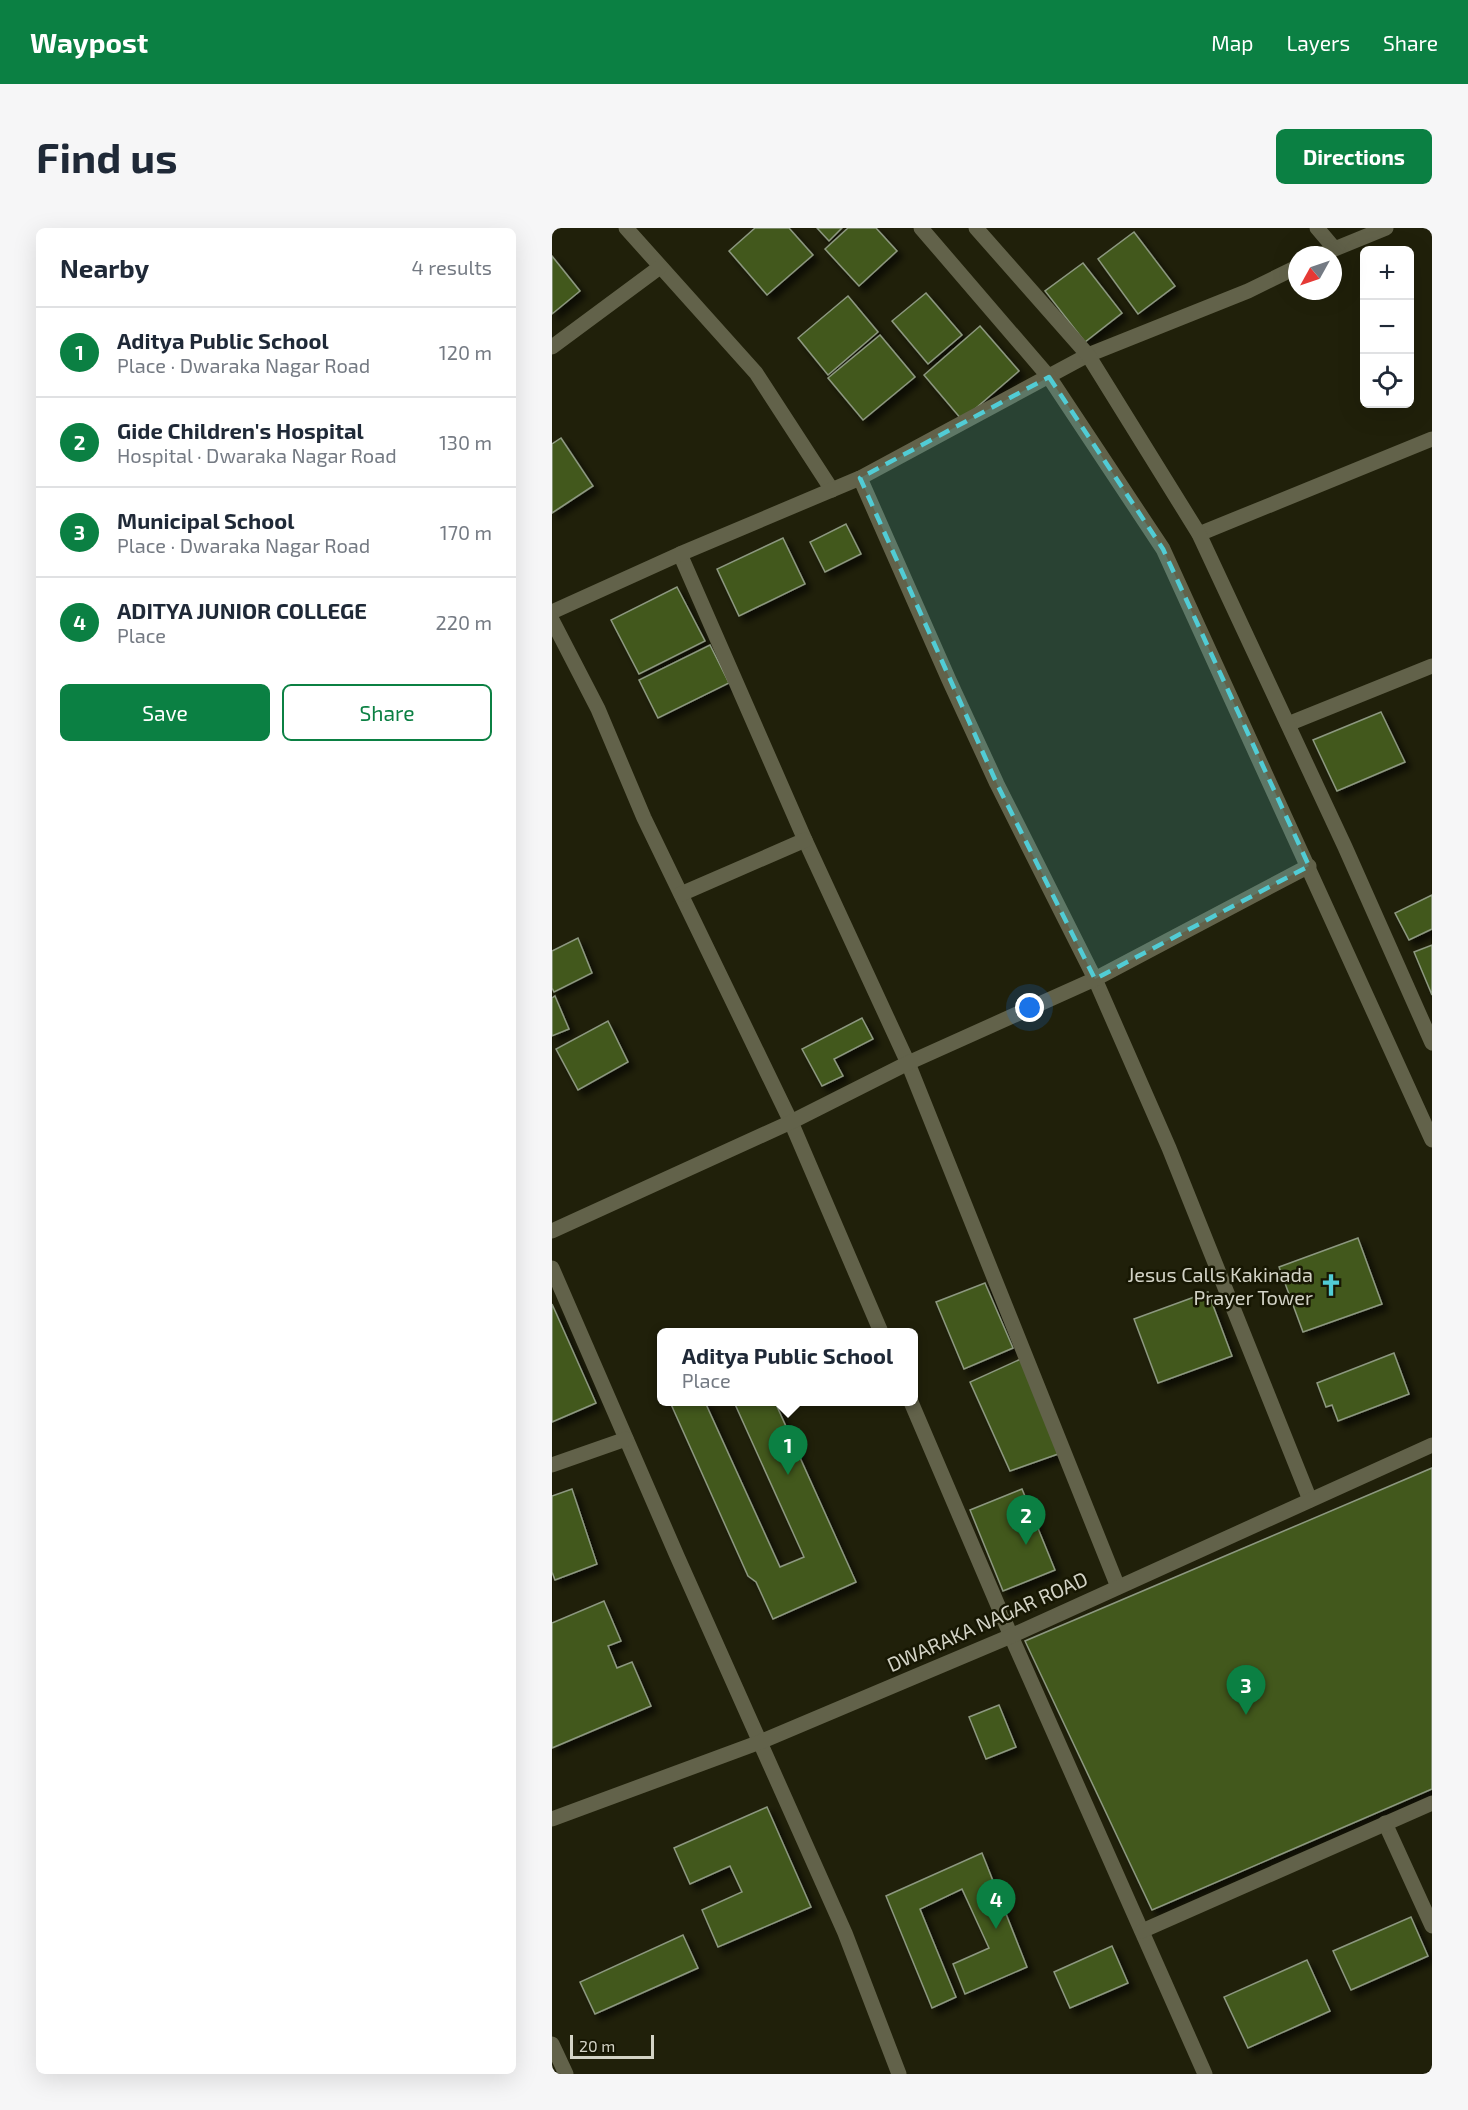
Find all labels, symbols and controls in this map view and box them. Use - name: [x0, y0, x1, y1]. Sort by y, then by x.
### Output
- text: Waypost: [30, 25, 148, 59]
- text: Map: [1211, 30, 1253, 55]
- text: Layers: [1286, 30, 1350, 55]
- text: Share: [1383, 30, 1438, 55]
- button: Directions: [1276, 129, 1432, 184]
- text: Find us: [36, 131, 178, 181]
- north arrow: [1288, 246, 1342, 300]
- map controls: [1360, 246, 1414, 408]
- button: +: [1360, 246, 1414, 300]
- text: Nearby: [60, 252, 149, 283]
- text: 4 results: [412, 255, 492, 279]
- button: −: [1360, 300, 1414, 354]
- text: Aditya Public School: [117, 327, 329, 353]
- text: 1: [75, 340, 84, 364]
- text: 120 m: [439, 340, 492, 364]
- text: Place · Dwaraka Nagar Road: [117, 353, 370, 377]
- button: locate: [1360, 354, 1414, 408]
- text: Gide Children's Hospital: [117, 417, 364, 443]
- text: 2: [74, 430, 85, 454]
- text: 130 m: [439, 430, 492, 454]
- text: Hospital · Dwaraka Nagar Road: [117, 443, 397, 467]
- text: Municipal School: [117, 507, 294, 533]
- text: 3: [74, 520, 85, 544]
- text: 170 m: [440, 520, 492, 544]
- text: Place · Dwaraka Nagar Road: [117, 533, 370, 557]
- text: ADITYA JUNIOR COLLEGE: [117, 597, 367, 623]
- text: 4: [73, 610, 86, 634]
- text: 220 m: [435, 610, 492, 634]
- text: Place: [117, 623, 166, 647]
- button: Save: [60, 684, 270, 741]
- button: Share: [282, 684, 492, 741]
- your location: [1015, 993, 1044, 1022]
- place label: Jesus Calls Kakinada Prayer Tower: [1127, 1262, 1313, 1309]
- church icon: Jesus Calls Kakinada Prayer Tower: [1318, 1272, 1344, 1298]
- popup: [657, 1328, 918, 1406]
- text: Aditya Public School: [682, 1342, 893, 1368]
- text: Place: [682, 1368, 731, 1392]
- pin: 1: [768, 1426, 808, 1475]
- pin: 2: [1006, 1496, 1046, 1545]
- street label: DWARAKA NAGAR ROAD: [883, 1566, 1091, 1676]
- pin: 3: [1226, 1666, 1266, 1715]
- pin: 4: [976, 1880, 1016, 1929]
- scale bar: [570, 2032, 654, 2060]
- text: 20 m: [579, 2036, 615, 2055]

